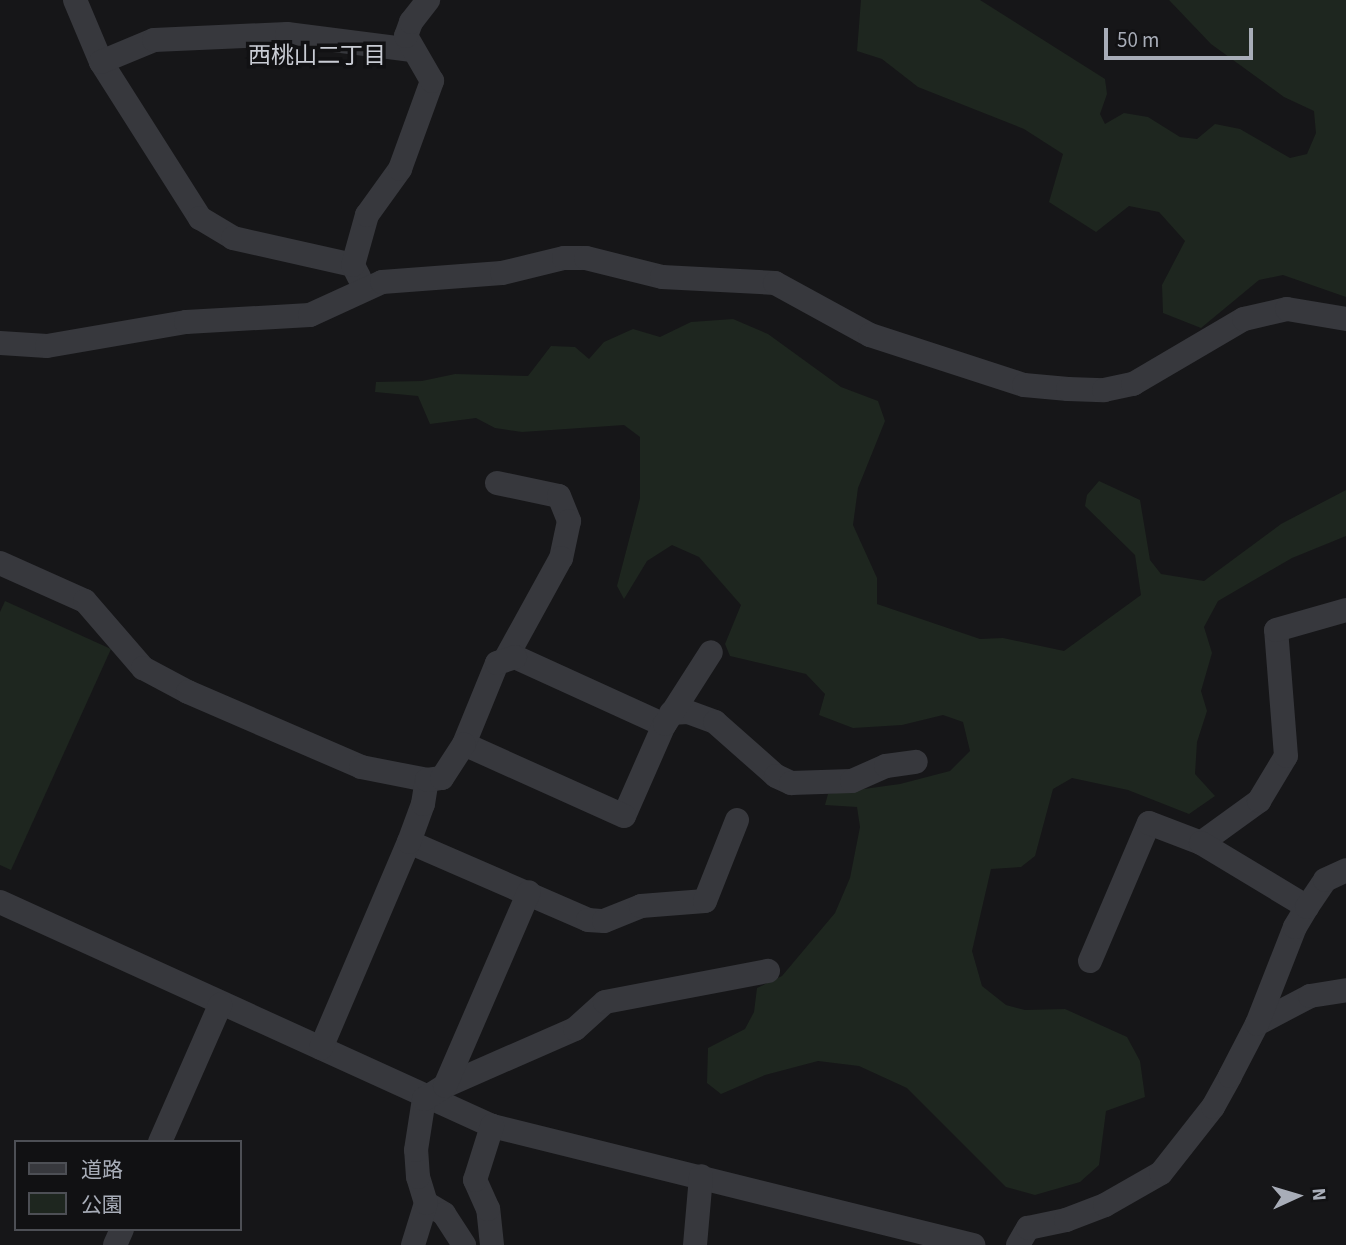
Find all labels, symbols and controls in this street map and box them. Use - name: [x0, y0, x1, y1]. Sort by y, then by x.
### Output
- scale bar: [1108, 14, 1257, 58]
- text: 50 m: [1117, 25, 1159, 55]
- district label: 西桃山二丁目: [248, 42, 386, 70]
- legend: [14, 1140, 242, 1231]
- text: 道路: [81, 1155, 123, 1185]
- north arrow: [1262, 1161, 1332, 1231]
- text: N: [1305, 1187, 1332, 1202]
- text: 公園: [81, 1190, 123, 1220]

